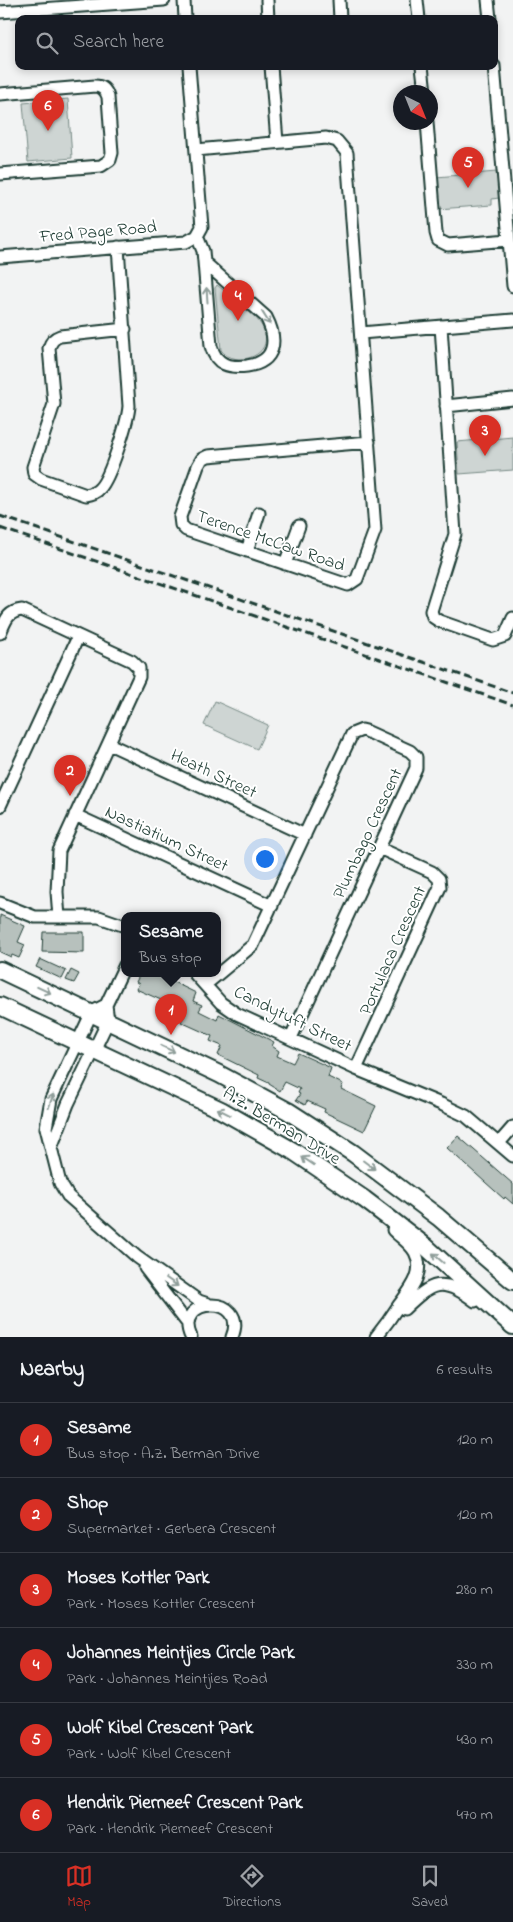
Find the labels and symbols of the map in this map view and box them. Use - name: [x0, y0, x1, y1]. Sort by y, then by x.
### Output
- north arrow: [393, 85, 438, 130]
- pin: 6: [32, 90, 64, 131]
- pin: 5: [452, 147, 484, 188]
- street label: Fred Page Road: [38, 215, 158, 252]
- pin: 4: [222, 280, 254, 321]
- one-way arrow: [202, 287, 212, 303]
- one-way arrow: [261, 311, 271, 325]
- pin: 3: [469, 415, 501, 456]
- street label: Terence McCaw Road: [193, 504, 348, 579]
- street label: Heath Street: [166, 743, 261, 806]
- pin: 2: [54, 755, 86, 796]
- street label: Plumbago Crescent: [327, 764, 411, 904]
- street label: Nastiatium Street: [100, 800, 232, 880]
- your location: [252, 846, 278, 872]
- street label: Portulaca Crescent: [354, 882, 434, 1020]
- street label: Candytuft Street: [229, 980, 356, 1060]
- one-way arrow: [36, 986, 51, 996]
- pin: 1: [155, 994, 187, 1035]
- one-way arrow: [160, 1045, 175, 1054]
- street label: A.Z. Berman Drive: [217, 1081, 346, 1173]
- one-way arrow: [47, 1093, 57, 1109]
- one-way arrow: [217, 1107, 232, 1116]
- one-way arrow: [301, 1156, 315, 1166]
- one-way arrow: [362, 1159, 375, 1170]
- one-way arrow: [432, 1253, 445, 1264]
- one-way arrow: [165, 1277, 179, 1287]

